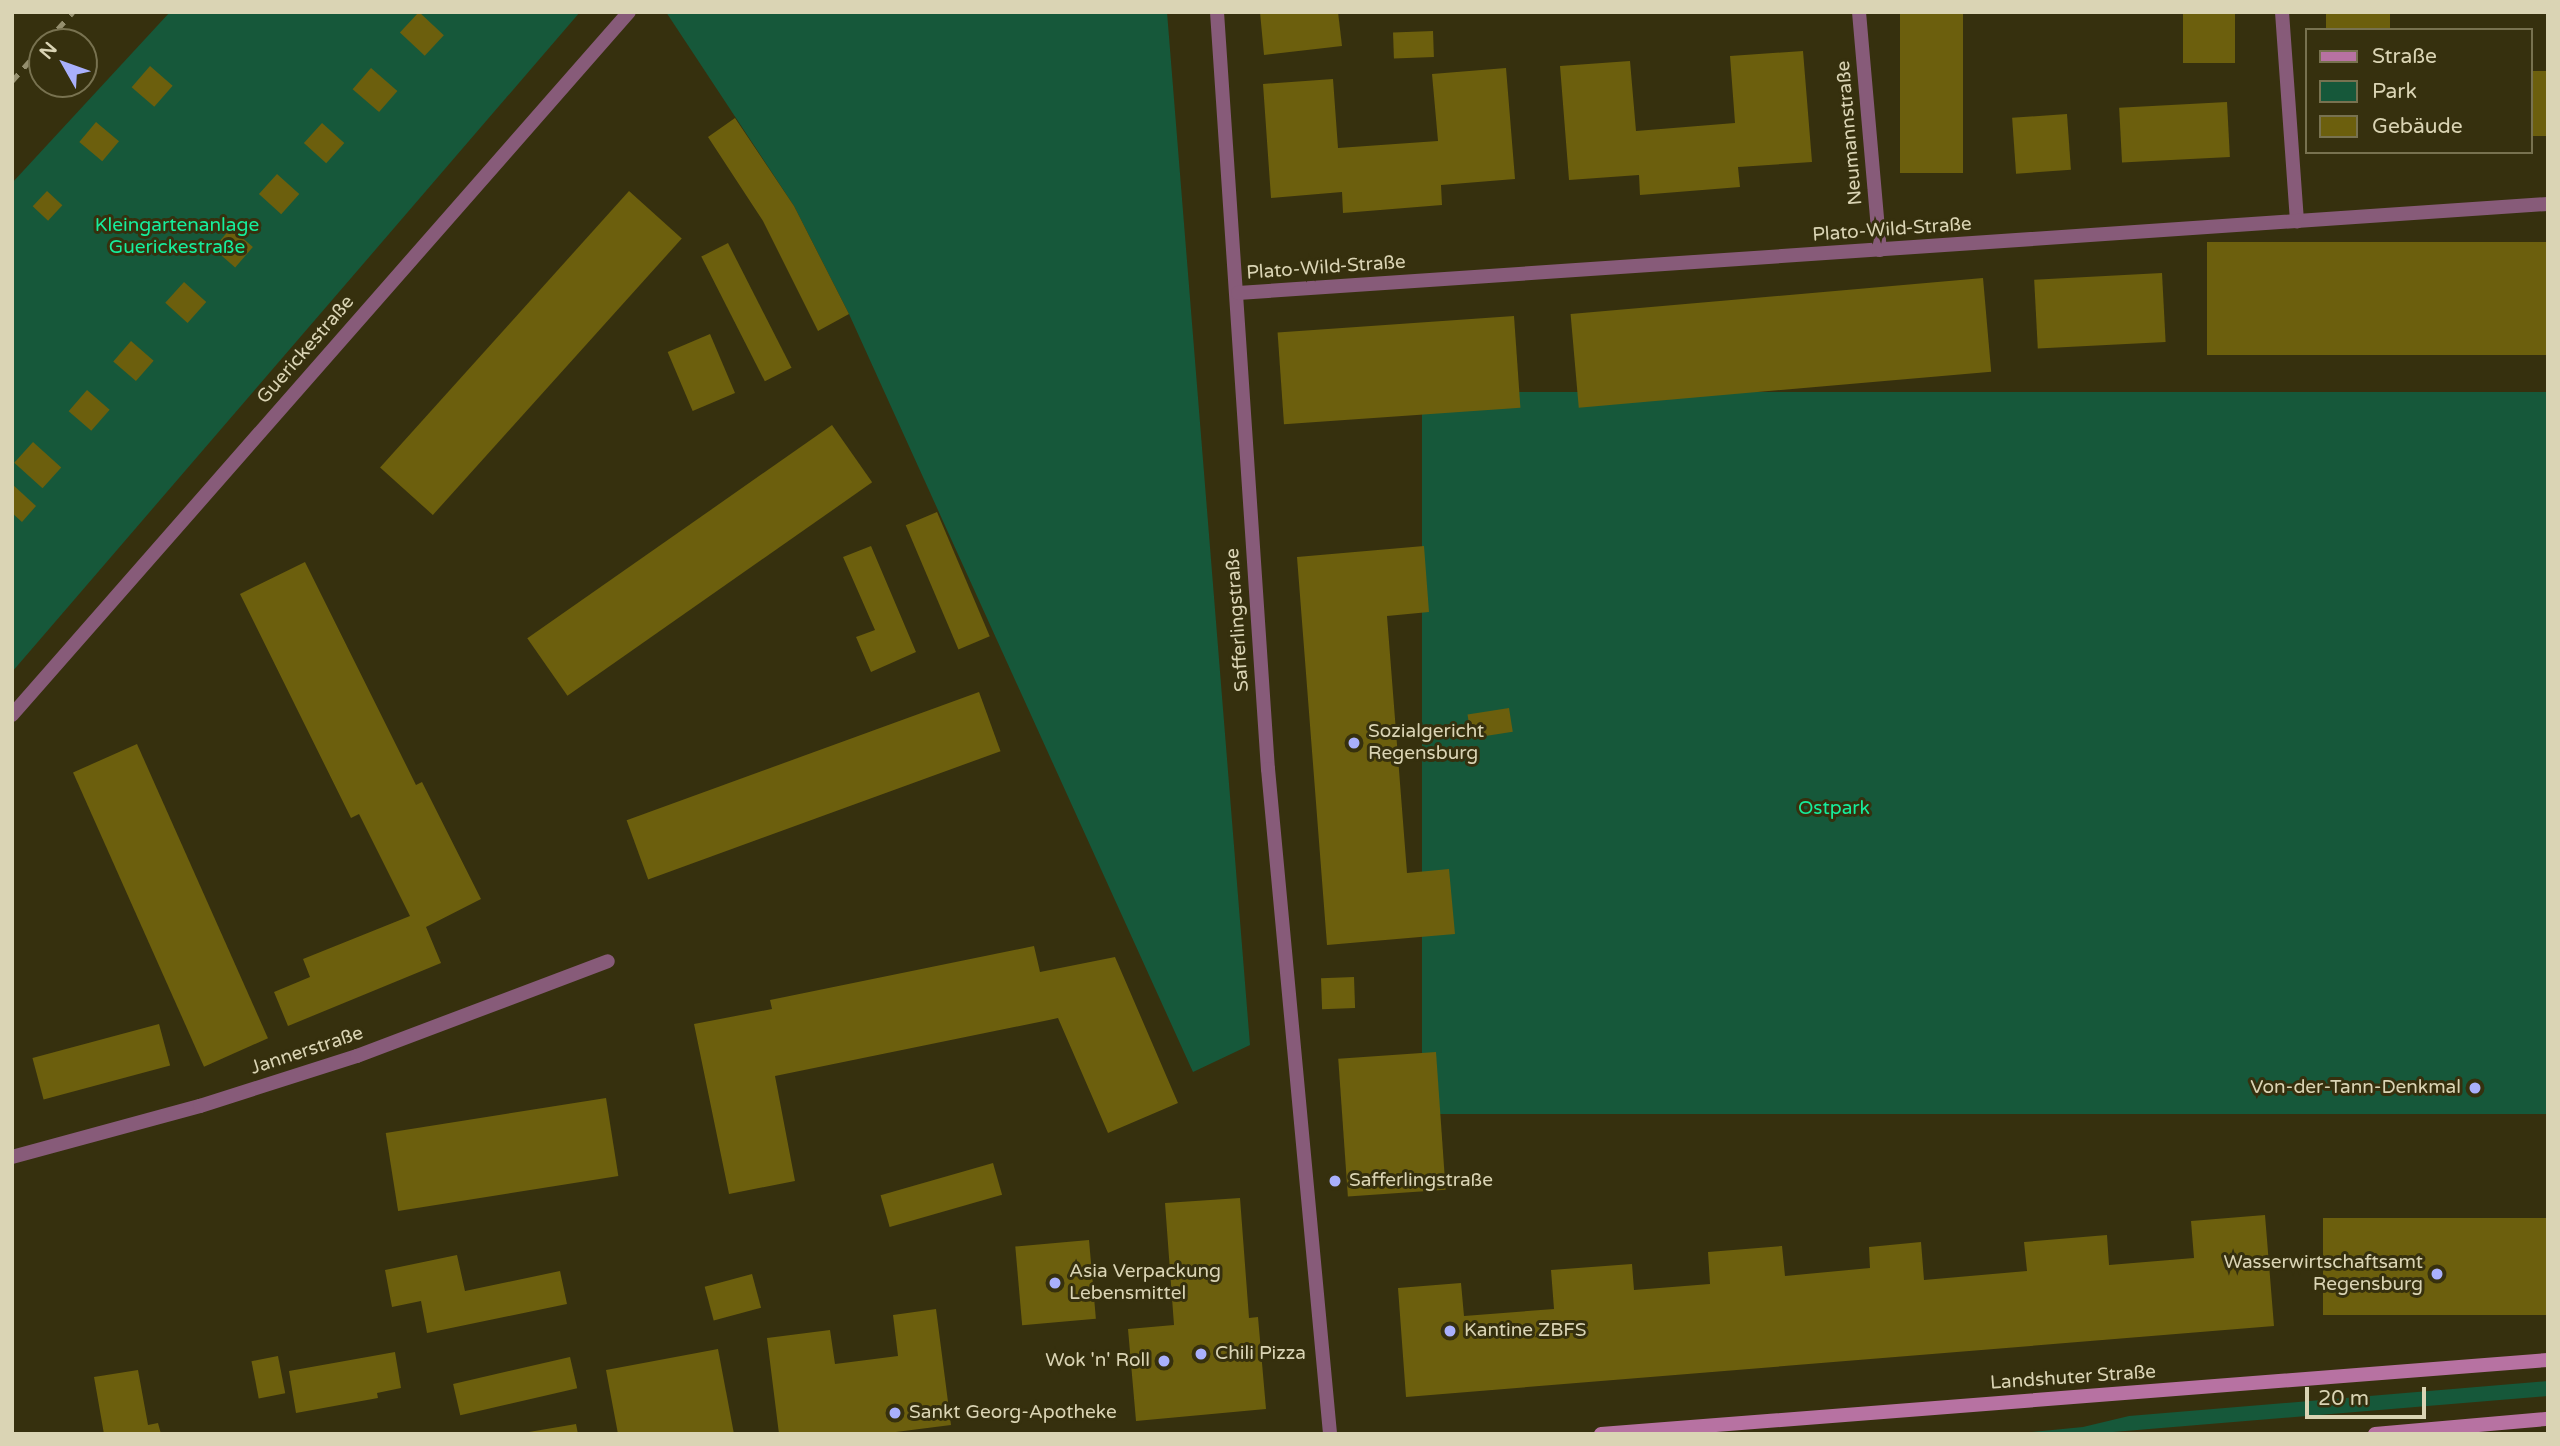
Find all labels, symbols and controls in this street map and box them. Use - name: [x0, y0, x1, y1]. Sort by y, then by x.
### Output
- north arrow: [28, 28, 98, 98]
- legend: [2304, 28, 2532, 154]
- text: N: [35, 38, 62, 64]
- text: Straße: [2372, 44, 2437, 69]
- street label: Neumannstraße: [1832, 60, 1868, 206]
- text: Park: [2372, 79, 2417, 104]
- text: Gebäude: [2372, 114, 2463, 139]
- street label: Plato-Wild-Straße: [1812, 213, 1972, 247]
- park label: Kleingartenanlage Guerickestraße: [95, 215, 259, 259]
- street label: Plato-Wild-Straße: [1246, 251, 1406, 285]
- street label: Guerickestraße: [253, 291, 359, 409]
- street label: Safferlingstraße: [1222, 547, 1254, 693]
- place label: Sozialgericht Regensburg: [1368, 721, 1484, 765]
- marker: Sozialgericht Regensburg: [1346, 735, 1362, 751]
- park label: Ostpark: [1798, 798, 1870, 820]
- street label: Jannerstraße: [248, 1022, 366, 1080]
- place label: Von-der-Tann-Denkmal: [2250, 1077, 2461, 1099]
- marker: Von-der-Tann-Denkmal: [2467, 1080, 2483, 1096]
- place label: Safferlingstraße: [1349, 1170, 1493, 1192]
- marker: Safferlingstraße: [1327, 1173, 1343, 1189]
- place label: Wasserwirtschaftsamt Regensburg: [2223, 1252, 2423, 1296]
- place label: Asia Verpackung Lebensmittel: [1069, 1261, 1221, 1305]
- marker: Wasserwirtschaftsamt Regensburg: [2429, 1266, 2445, 1282]
- marker: Asia Verpackung Lebensmittel: [1047, 1275, 1063, 1291]
- place label: Kantine ZBFS: [1464, 1320, 1587, 1342]
- marker: Kantine ZBFS: [1442, 1323, 1458, 1339]
- place label: Chili Pizza: [1215, 1343, 1306, 1365]
- marker: Chili Pizza: [1193, 1346, 1209, 1362]
- place label: Wok 'n' Roll: [1045, 1350, 1150, 1372]
- marker: Wok 'n' Roll: [1156, 1353, 1172, 1369]
- street label: Landshuter Straße: [1989, 1361, 2157, 1395]
- scale bar: [2308, 1372, 2429, 1416]
- text: 20 m: [2318, 1386, 2369, 1411]
- place label: Sankt Georg-Apotheke: [909, 1402, 1117, 1424]
- marker: Sankt Georg-Apotheke: [887, 1405, 903, 1421]

